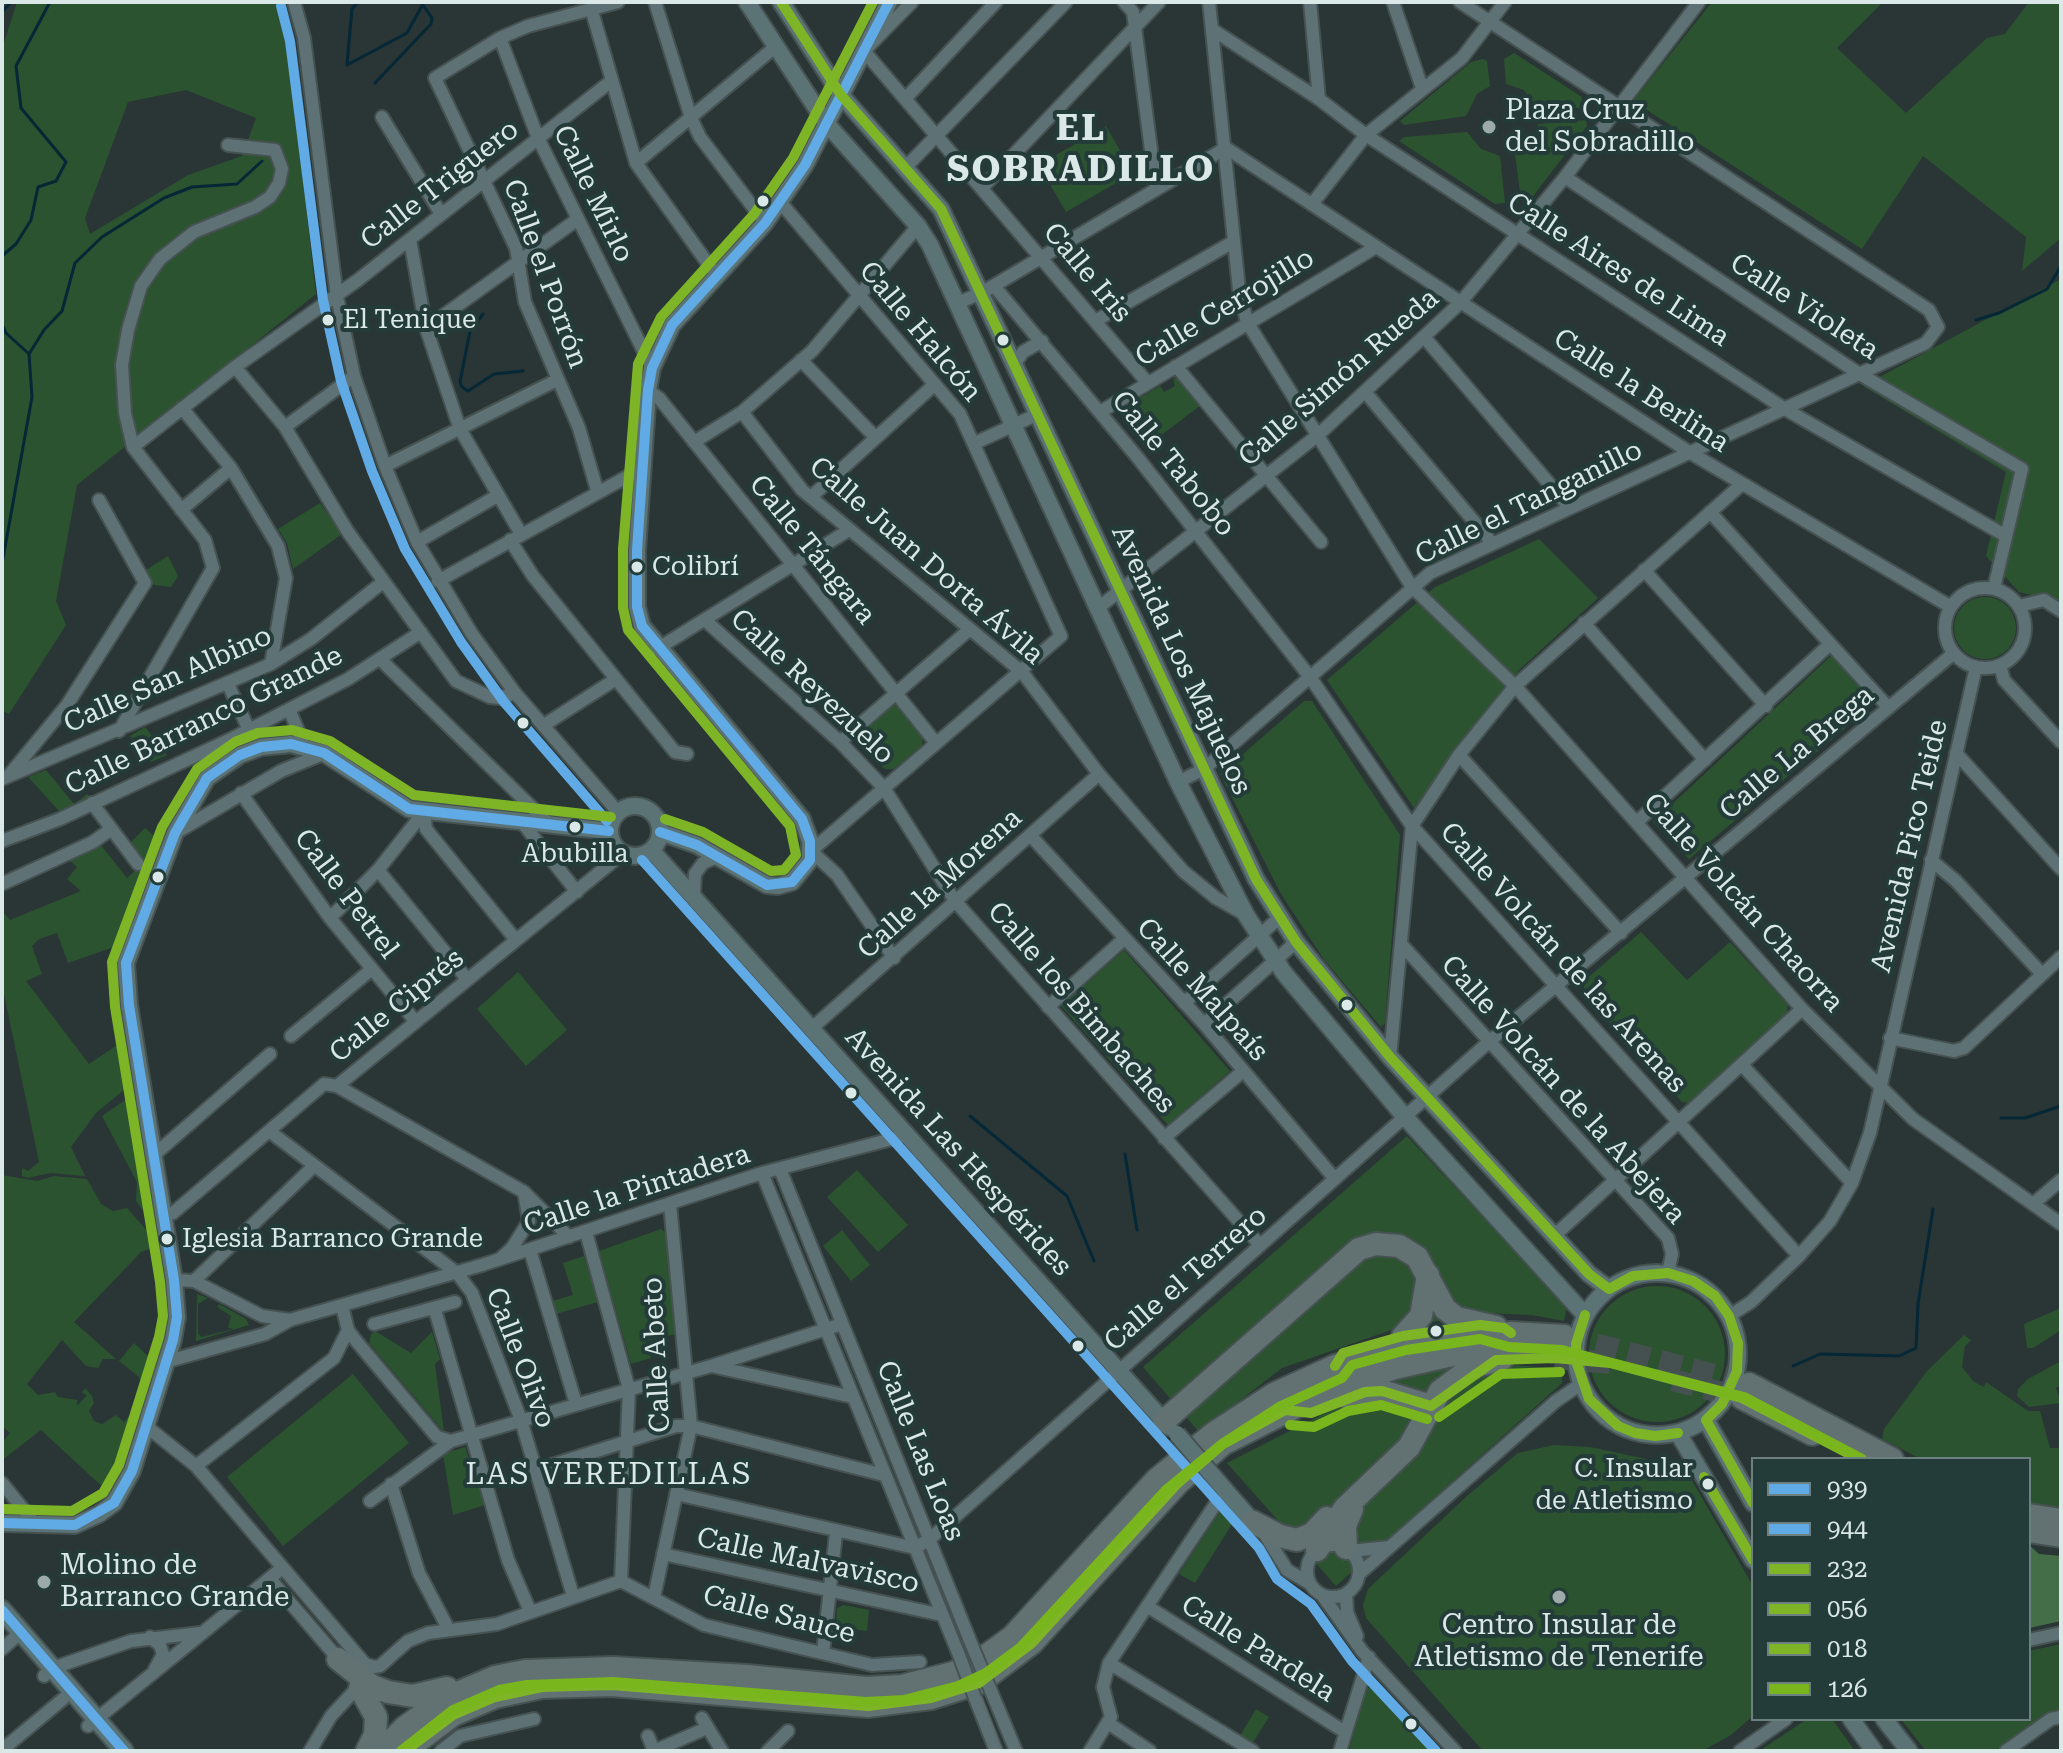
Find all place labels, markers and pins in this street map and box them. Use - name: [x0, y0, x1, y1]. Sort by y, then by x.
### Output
- place label: Plaza Cruz del Sobradillo: [1505, 94, 1694, 160]
- marker: Plaza Cruz del Sobradillo: [1480, 118, 1498, 136]
- unlabelled marker: [755, 193, 771, 209]
- place label: El Tenique: [343, 304, 476, 336]
- marker: El Tenique: [320, 312, 336, 328]
- unlabelled marker: [995, 332, 1011, 348]
- place label: Colibrí: [652, 551, 739, 583]
- marker: Colibrí: [629, 559, 645, 575]
- unlabelled marker: [515, 715, 531, 731]
- marker: Abubilla: [567, 819, 583, 835]
- place label: Abubilla: [522, 838, 628, 870]
- unlabelled marker: [150, 869, 166, 885]
- unlabelled marker: [1339, 997, 1355, 1013]
- unlabelled marker: [843, 1085, 859, 1101]
- place label: Iglesia Barranco Grande: [182, 1223, 483, 1255]
- marker: Iglesia Barranco Grande: [159, 1231, 175, 1247]
- unlabelled marker: [1428, 1323, 1444, 1339]
- unlabelled marker: [1070, 1338, 1086, 1354]
- place label: C. Insular de Atletismo: [1535, 1453, 1693, 1514]
- marker: C. Insular de Atletismo: [1700, 1476, 1716, 1492]
- place label: Molino de Barranco Grande: [60, 1549, 289, 1615]
- marker: Molino de Barranco Grande: [35, 1573, 53, 1591]
- marker: Centro Insular de Atletismo de Tenerife: [1550, 1588, 1568, 1606]
- place label: Centro Insular de Atletismo de Tenerife: [1414, 1609, 1704, 1675]
- unlabelled marker: [1403, 1716, 1419, 1732]

